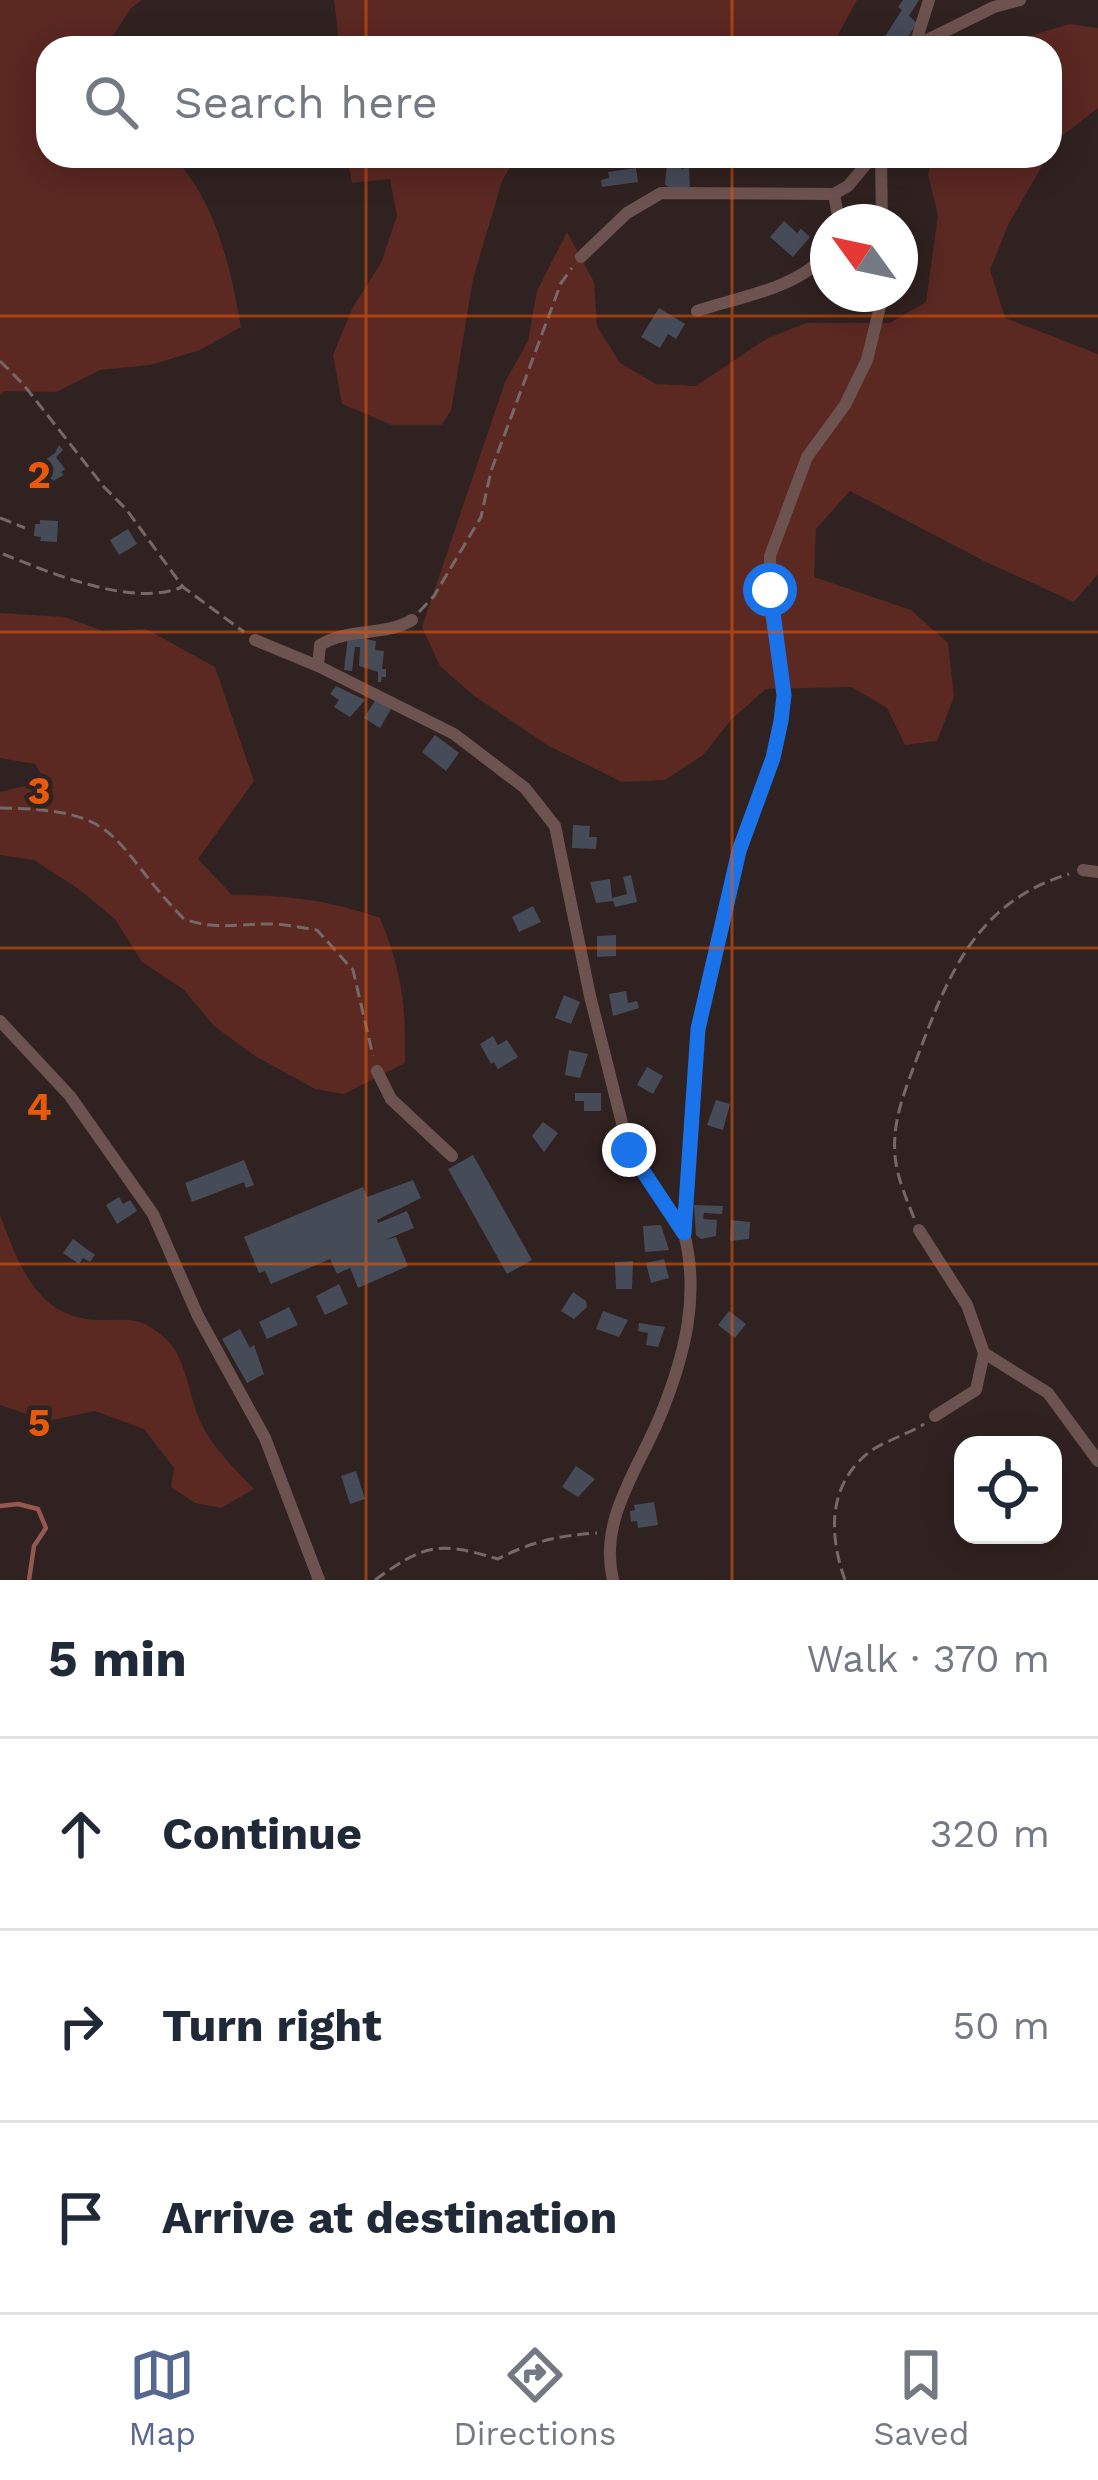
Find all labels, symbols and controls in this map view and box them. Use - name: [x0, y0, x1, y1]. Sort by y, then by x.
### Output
- search box: [36, 36, 1062, 168]
- icon: search: [78, 69, 144, 135]
- text: Search here: [174, 76, 438, 129]
- north arrow: [810, 204, 918, 312]
- text: 2: [27, 452, 51, 497]
- route start: [743, 563, 797, 617]
- text: 3: [27, 768, 51, 813]
- text: 4: [26, 1084, 52, 1129]
- route end: [602, 1123, 656, 1177]
- text: 5: [28, 1400, 50, 1445]
- map controls: [954, 1436, 1062, 1544]
- button: locate: [954, 1436, 1062, 1544]
- text: 5 min: [48, 1629, 187, 1688]
- text: Walk · 370 m: [806, 1636, 1050, 1681]
- icon: ahead: [48, 1801, 114, 1867]
- text: Continue: [162, 1807, 362, 1860]
- text: 320 m: [930, 1811, 1050, 1856]
- icon: right: [48, 1993, 114, 2059]
- text: Turn right: [162, 1999, 382, 2052]
- text: 50 m: [953, 2003, 1050, 2048]
- icon: arrive: [48, 2185, 114, 2251]
- text: Arrive at destination: [162, 2191, 617, 2244]
- tab: Map: [129, 2342, 196, 2453]
- tab: Directions: [453, 2342, 616, 2453]
- tab: Saved: [874, 2342, 969, 2453]

